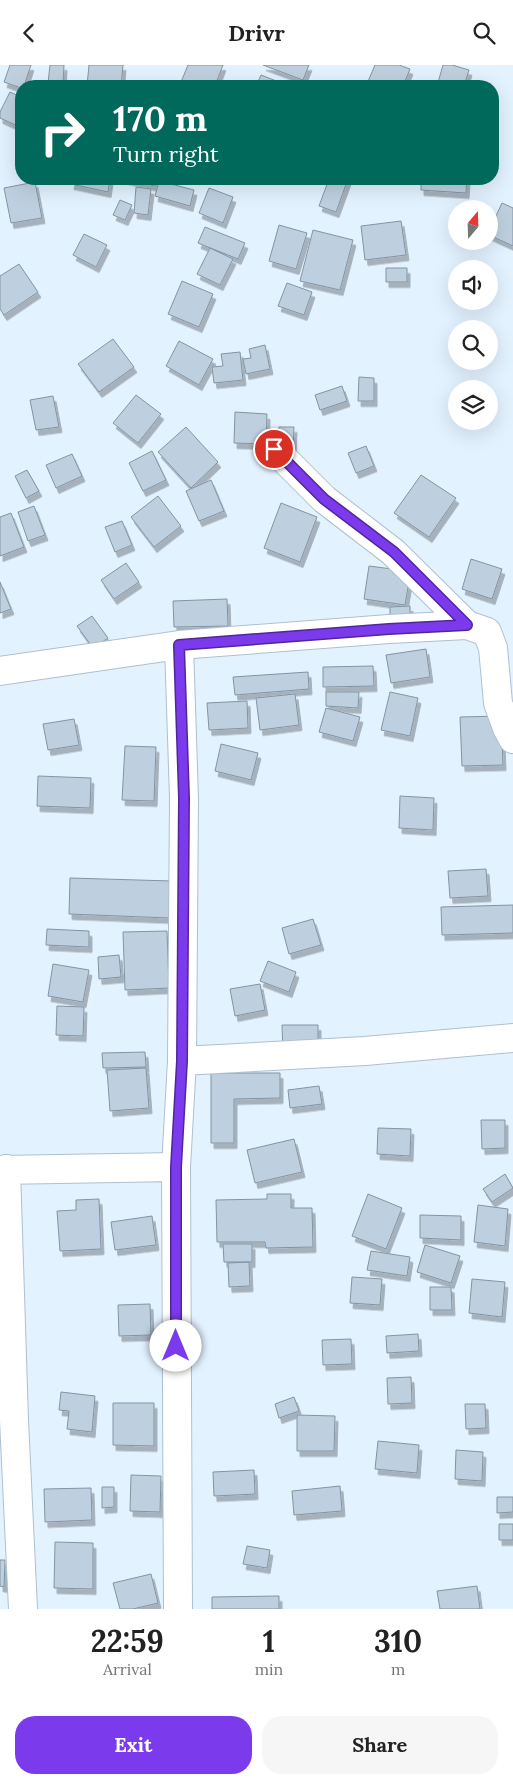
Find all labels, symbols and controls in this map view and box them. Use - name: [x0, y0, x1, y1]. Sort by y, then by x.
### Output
- icon: back: [15, 19, 43, 47]
- text: Drivr: [228, 19, 285, 47]
- icon: search: [470, 19, 498, 47]
- text: 170 m: [113, 96, 207, 141]
- icon: right: [30, 100, 95, 165]
- text: Turn right: [113, 140, 218, 168]
- north arrow: [448, 200, 498, 250]
- map controls: [448, 200, 498, 430]
- button: sound: [448, 260, 498, 310]
- button: search: [448, 320, 498, 370]
- button: layers: [448, 380, 498, 430]
- pin: [253, 428, 295, 470]
- icon: arrive: [260, 435, 288, 463]
- position arrow: [149, 1319, 201, 1371]
- text: 22:59: [91, 1622, 164, 1660]
- text: 1: [263, 1622, 275, 1660]
- text: 310: [374, 1622, 422, 1660]
- text: Arrival: [103, 1659, 152, 1679]
- text: min: [255, 1659, 283, 1679]
- text: m: [391, 1659, 405, 1679]
- button: Exit: [15, 1716, 252, 1774]
- button: Share: [262, 1716, 498, 1774]

